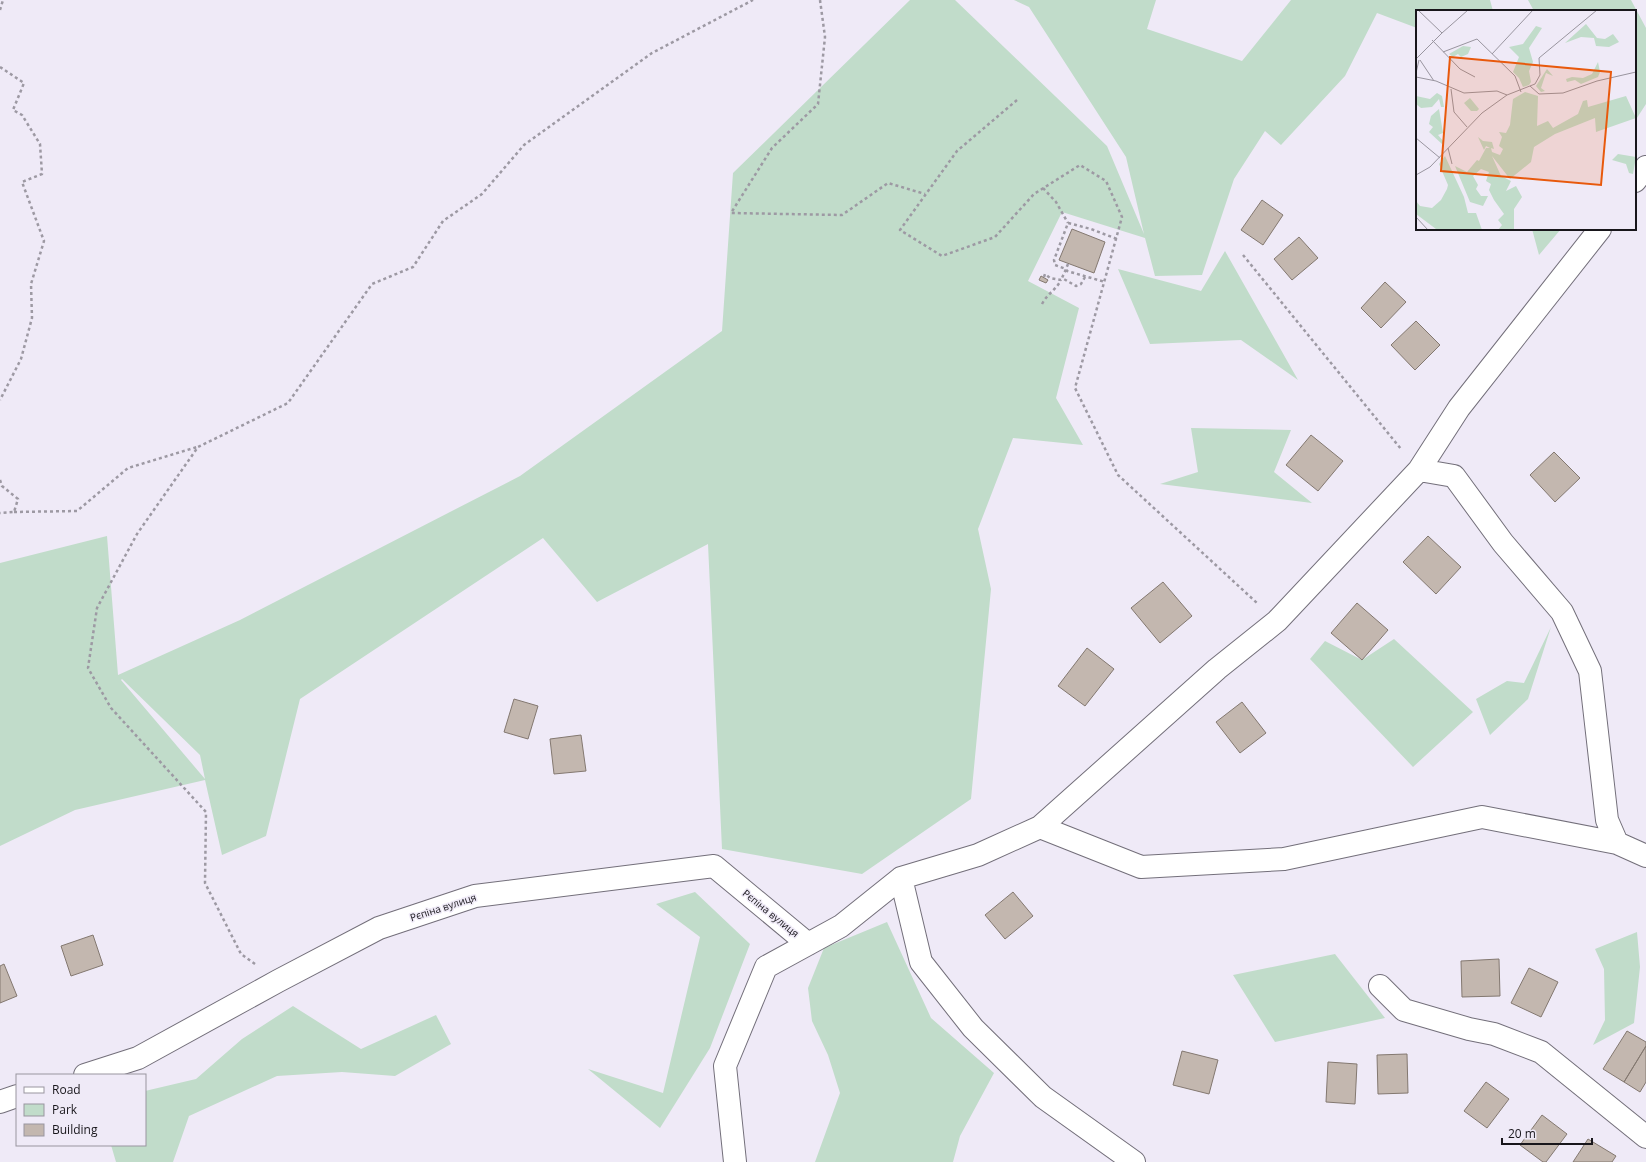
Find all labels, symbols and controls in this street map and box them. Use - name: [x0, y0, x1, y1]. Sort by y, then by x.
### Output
- inset map: [1416, 10, 1636, 230]
- street label: Рєпіна вулиця: [740, 886, 802, 940]
- street label: Рєпіна вулиця: [408, 890, 478, 924]
- legend: [16, 1074, 146, 1146]
- text: Road: [52, 1081, 81, 1098]
- text: Park: [52, 1101, 78, 1118]
- scale bar: [1502, 1120, 1592, 1146]
- text: Building: [52, 1121, 98, 1138]
- text: 20 m: [1508, 1125, 1536, 1142]

